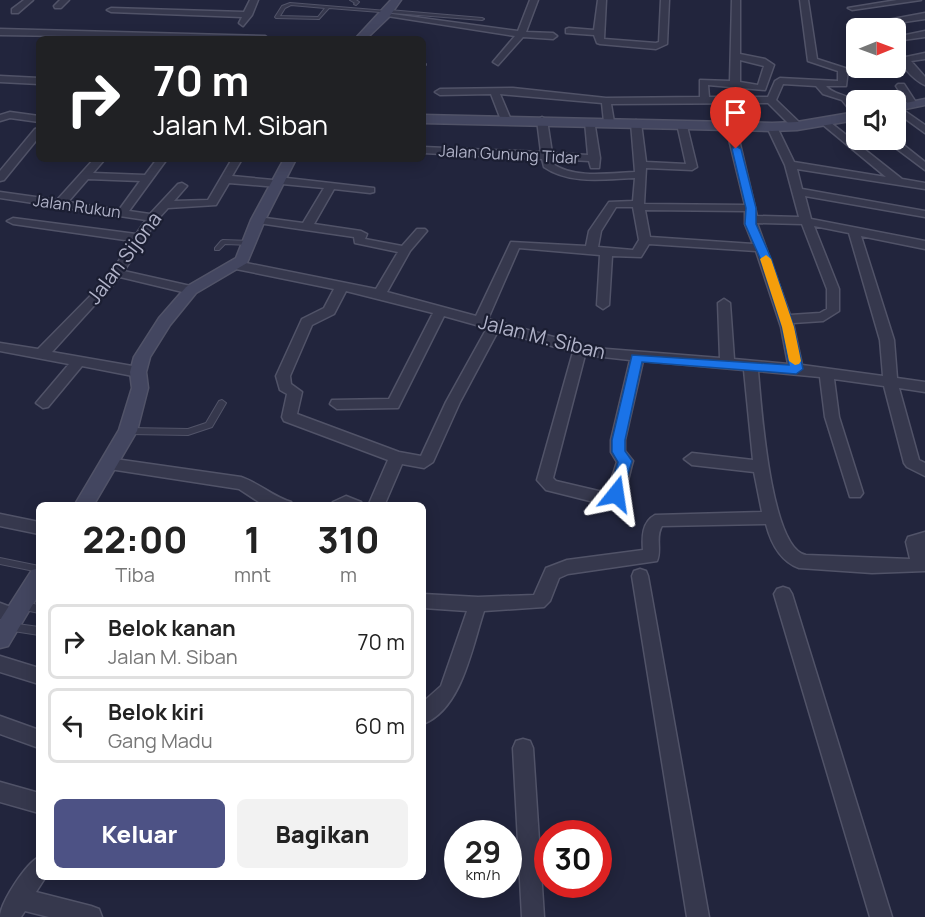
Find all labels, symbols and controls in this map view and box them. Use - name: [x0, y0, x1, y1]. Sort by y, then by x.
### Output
- north arrow: [846, 18, 906, 78]
- map controls: [846, 18, 906, 150]
- text: 70 m: [153, 51, 249, 109]
- icon: right: [54, 60, 132, 138]
- pin: [710, 87, 761, 149]
- button: sound: [846, 90, 906, 150]
- icon: arrive: [719, 96, 752, 129]
- text: Jalan M. Siban: [153, 106, 328, 143]
- street label: Jalan Gunung Tidar: [438, 139, 580, 169]
- street label: Jalan Rukun: [32, 189, 122, 223]
- street label: Jalan Sijona: [80, 206, 167, 309]
- street label: Jalan M. Siban: [476, 308, 608, 365]
- position arrow: [584, 462, 648, 526]
- text: 22:00: [83, 515, 187, 564]
- text: 1: [244, 515, 261, 564]
- text: 310: [318, 515, 379, 564]
- text: Tiba: [115, 561, 155, 588]
- text: mnt: [234, 561, 271, 588]
- text: m: [340, 561, 357, 588]
- text: Belok kanan: [108, 613, 236, 643]
- icon: right: [57, 625, 90, 658]
- text: 70 m: [357, 627, 405, 657]
- text: Jalan M. Siban: [108, 643, 238, 670]
- text: Belok kiri: [108, 697, 204, 727]
- icon: left: [57, 709, 90, 742]
- text: 60 m: [355, 711, 405, 741]
- text: Gang Madu: [108, 727, 213, 754]
- button: Keluar: [54, 799, 225, 868]
- button: Bagikan: [237, 799, 408, 868]
- speed limit sign: 30: [534, 820, 612, 898]
- text: 29: [465, 831, 501, 872]
- text: km/h: [466, 864, 500, 885]

